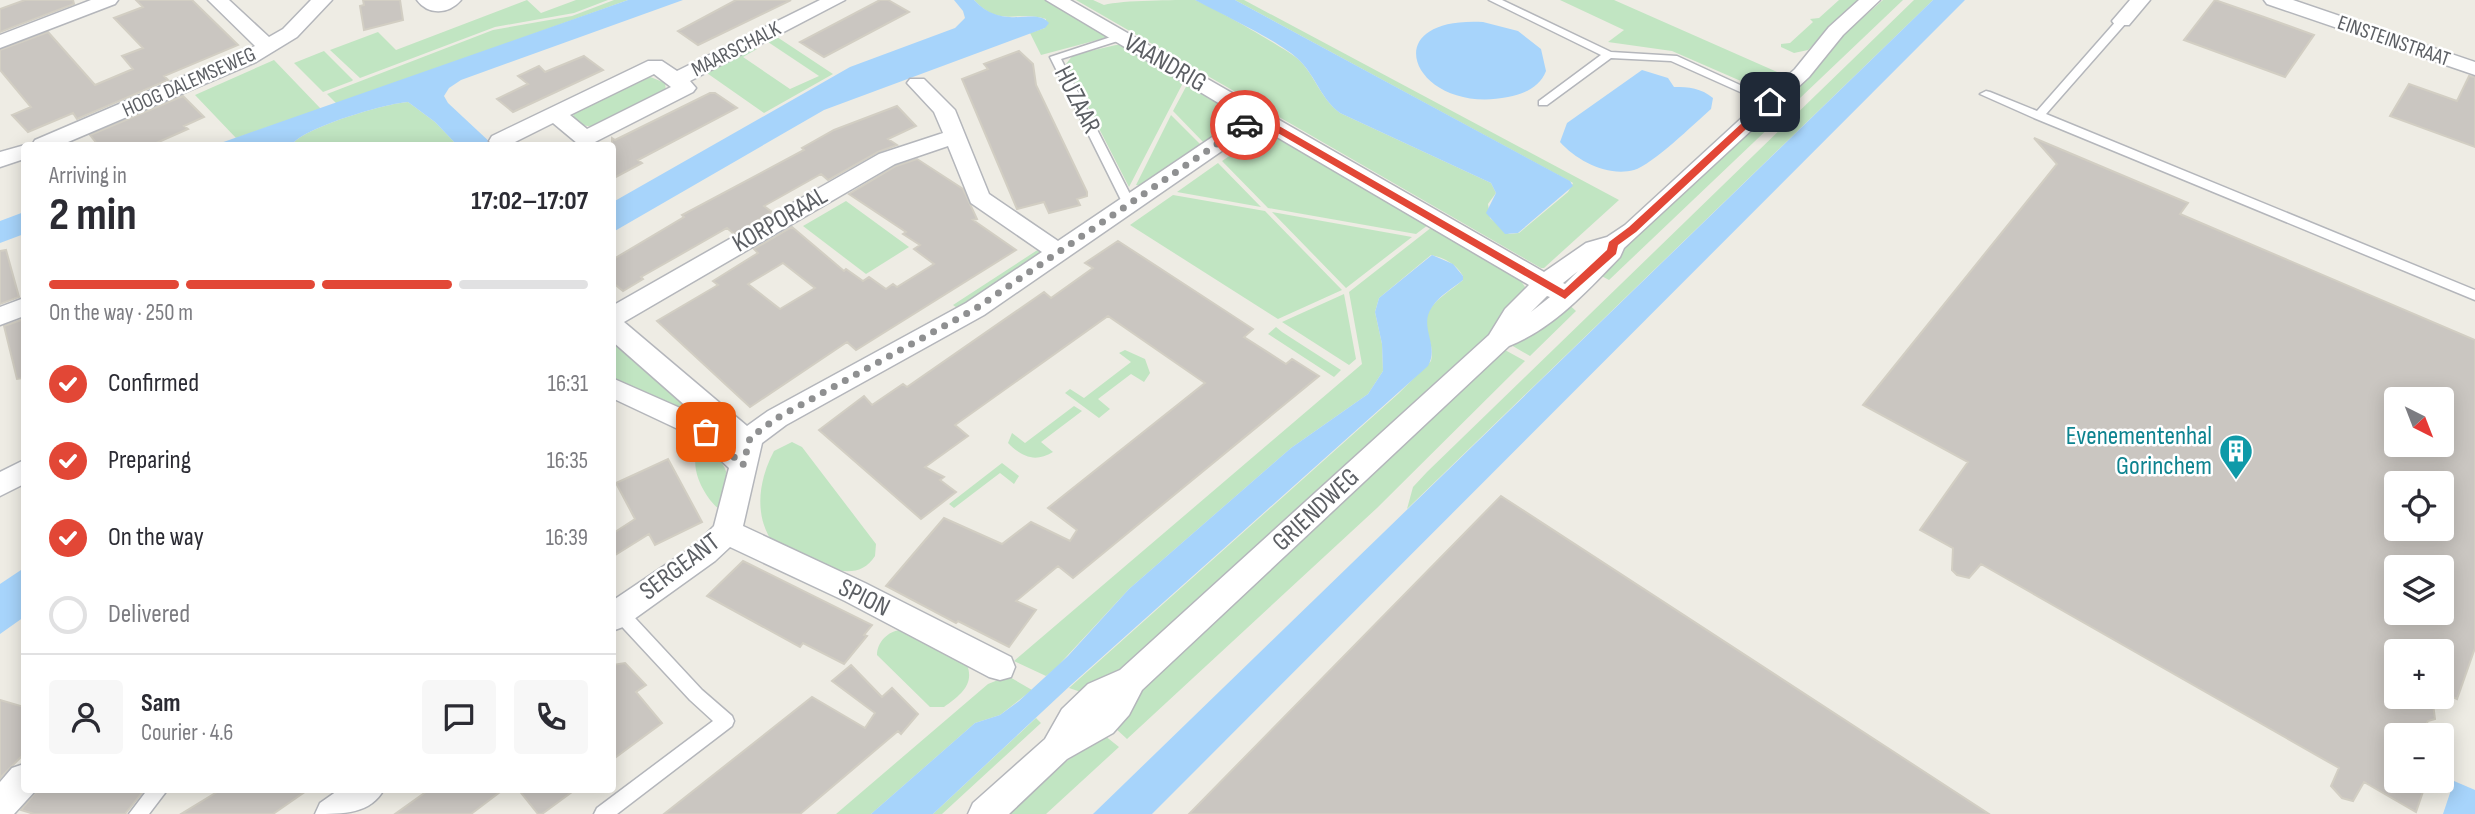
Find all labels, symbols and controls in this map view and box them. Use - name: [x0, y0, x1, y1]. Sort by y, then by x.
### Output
- street label: EINSTEINSTRAAT: [2334, 10, 2454, 72]
- street label: MAARSCHALK: [687, 16, 785, 82]
- street label: VAANDRIG: [1118, 27, 1212, 99]
- street label: HOOG DALEMSEWEG: [118, 41, 260, 123]
- street label: HUZAAR: [1047, 61, 1107, 139]
- pin: [1740, 72, 1800, 132]
- icon: home: [1751, 83, 1789, 121]
- courier: [1210, 90, 1280, 160]
- icon: car: [1226, 106, 1264, 144]
- text: Arriving in: [49, 162, 127, 190]
- street label: KORPORAAL: [727, 180, 833, 259]
- text: 17:02–17:07: [471, 186, 588, 217]
- text: 2 min: [49, 188, 137, 243]
- text: On the way · 250 m: [49, 299, 193, 327]
- icon: check: [49, 365, 87, 403]
- text: Confirmed: [108, 368, 199, 399]
- text: 16:31: [548, 370, 588, 398]
- north arrow: [2384, 387, 2454, 457]
- map controls: [2384, 387, 2454, 793]
- pin: [676, 402, 736, 462]
- icon: bag: [687, 413, 725, 451]
- place label: Evenementenhal Gorinchem: [2066, 421, 2212, 482]
- building icon: Evenementenhal Gorinchem: [2217, 432, 2255, 481]
- icon: check: [49, 442, 87, 480]
- text: Preparing: [108, 445, 191, 476]
- text: 16:35: [547, 447, 588, 475]
- street label: GRIENDWEG: [1266, 462, 1366, 558]
- button: locate: [2384, 471, 2454, 541]
- icon: check: [49, 519, 87, 557]
- text: On the way: [108, 522, 204, 553]
- text: 16:39: [546, 524, 588, 552]
- street label: SERGEANT: [634, 527, 726, 607]
- button: layers: [2384, 555, 2454, 625]
- street label: SPION: [833, 572, 895, 624]
- text: Delivered: [108, 599, 190, 630]
- button: +: [2384, 639, 2454, 709]
- button: person: [49, 680, 123, 754]
- button: chat: [422, 680, 496, 754]
- button: phone: [514, 680, 588, 754]
- text: Sam: [141, 688, 181, 719]
- text: Courier · 4.6: [141, 719, 233, 747]
- button: −: [2384, 723, 2454, 793]

